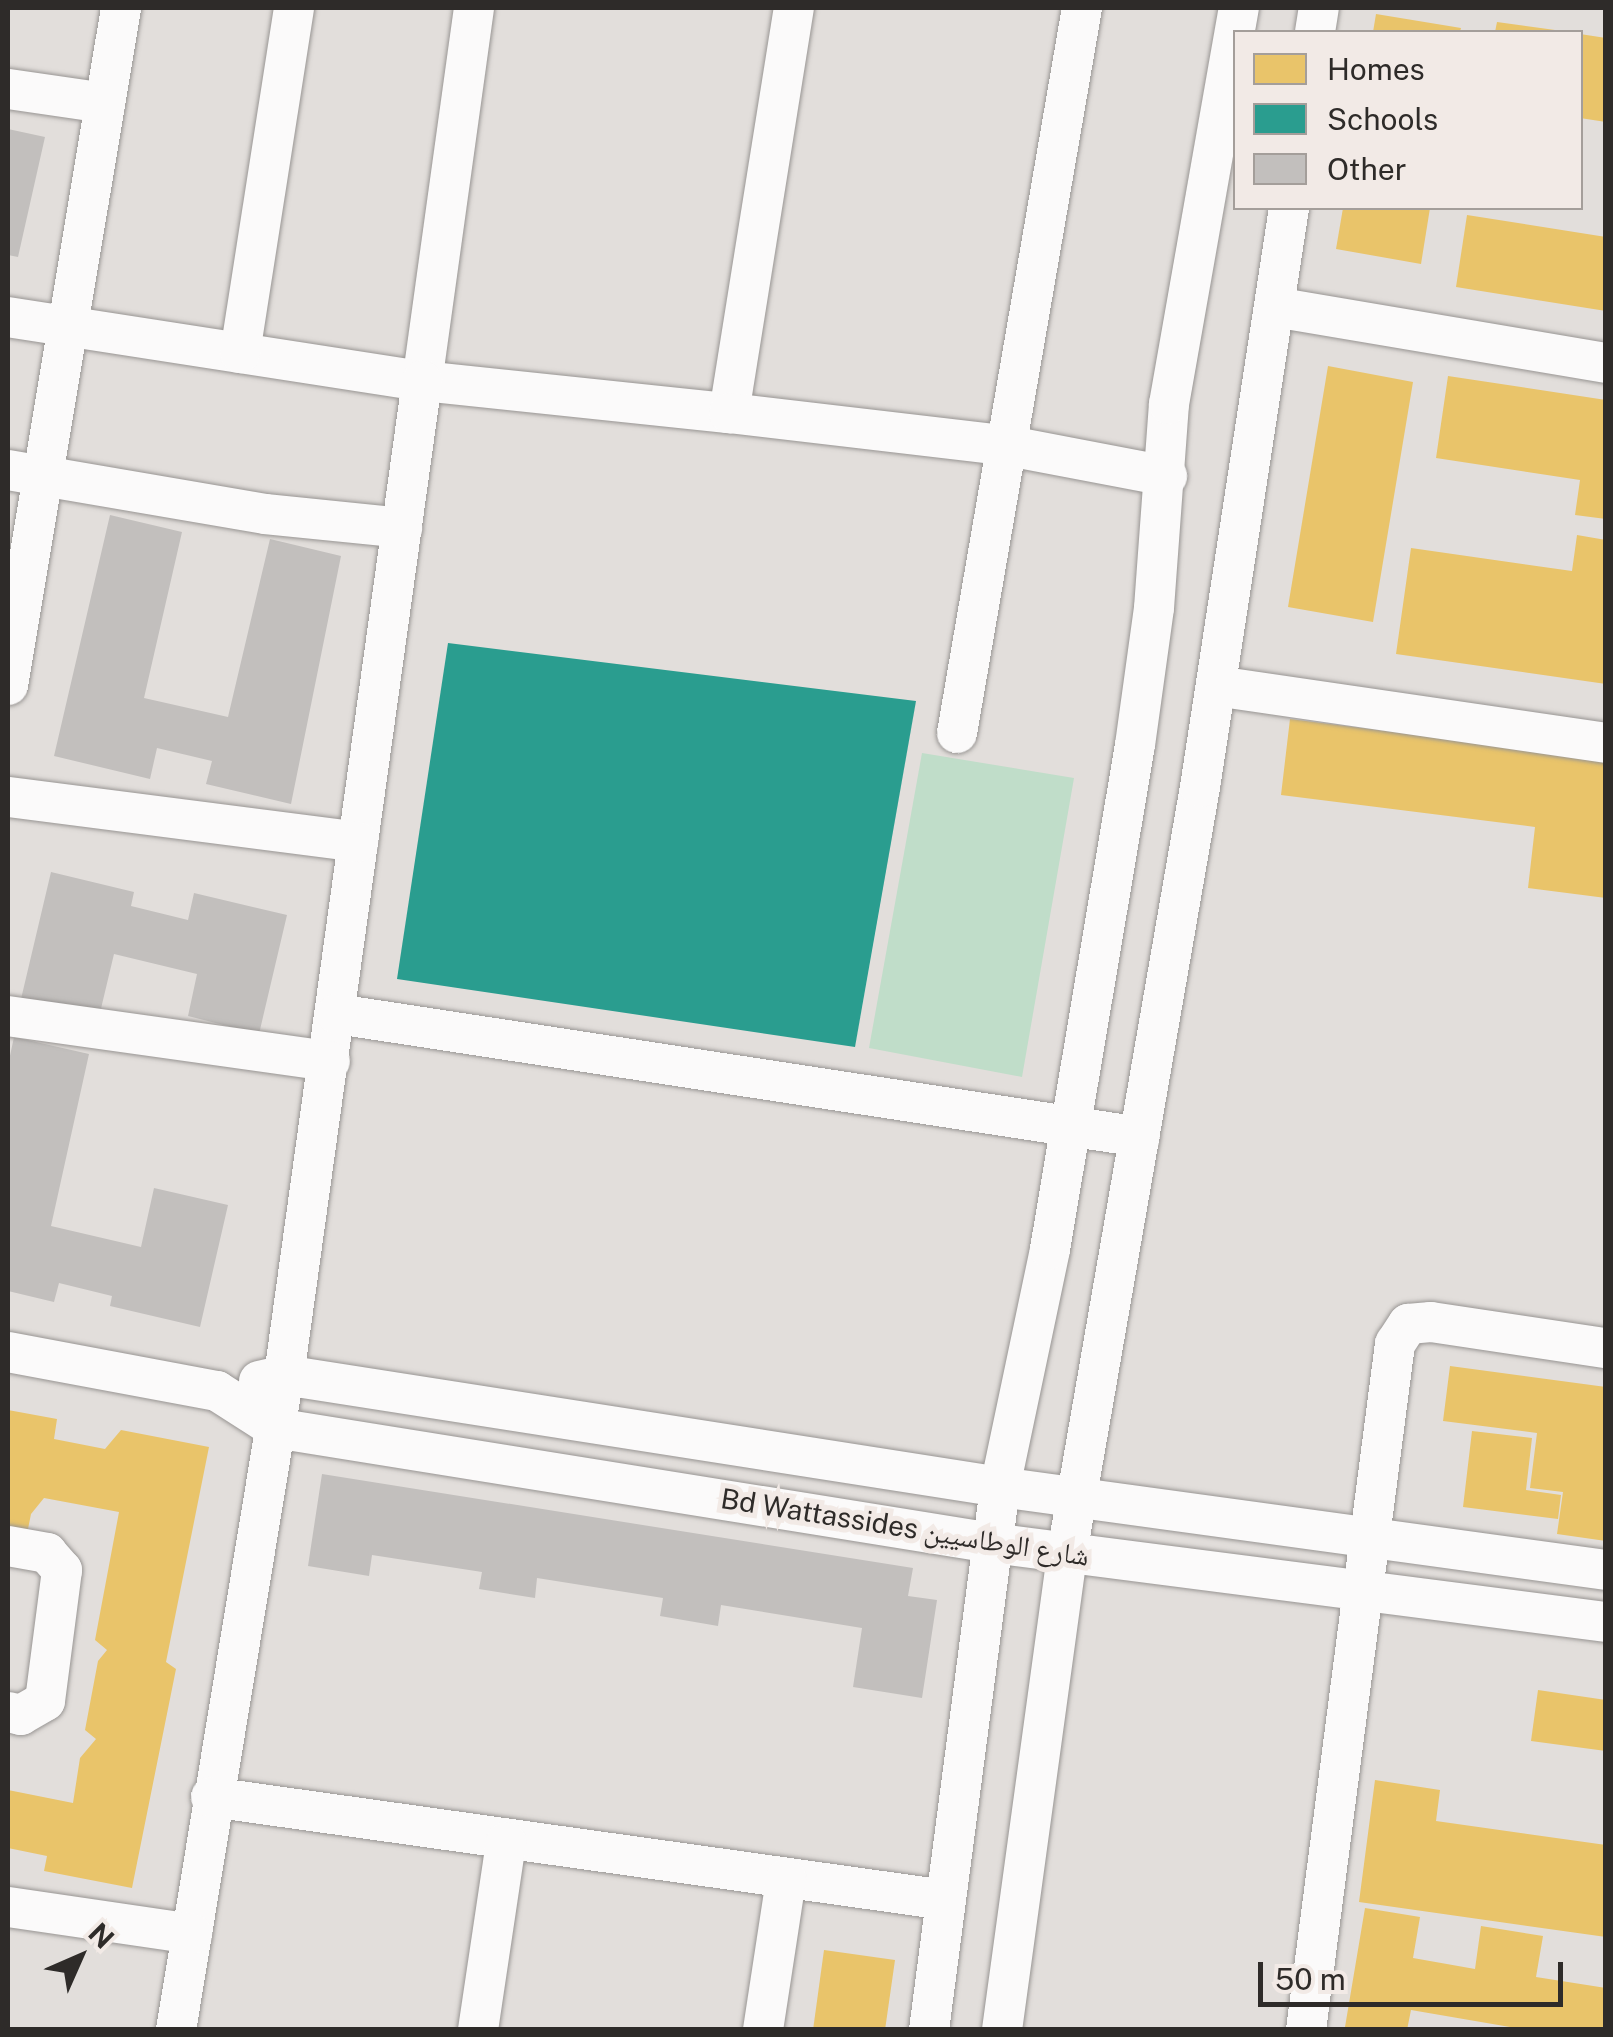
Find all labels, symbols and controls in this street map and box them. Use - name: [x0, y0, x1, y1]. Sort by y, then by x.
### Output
- legend: [1233, 30, 1583, 210]
- text: Homes: [1327, 51, 1425, 87]
- text: Schools: [1327, 101, 1438, 137]
- text: Other: [1327, 151, 1407, 187]
- street label: Bd Wattassides شارع الوطاسيين: [718, 1481, 1092, 1573]
- north arrow: [30, 1907, 130, 2007]
- text: N: [82, 1916, 121, 1955]
- scale bar: [1263, 1942, 1568, 2004]
- text: 50 m: [1275, 1961, 1346, 1997]

